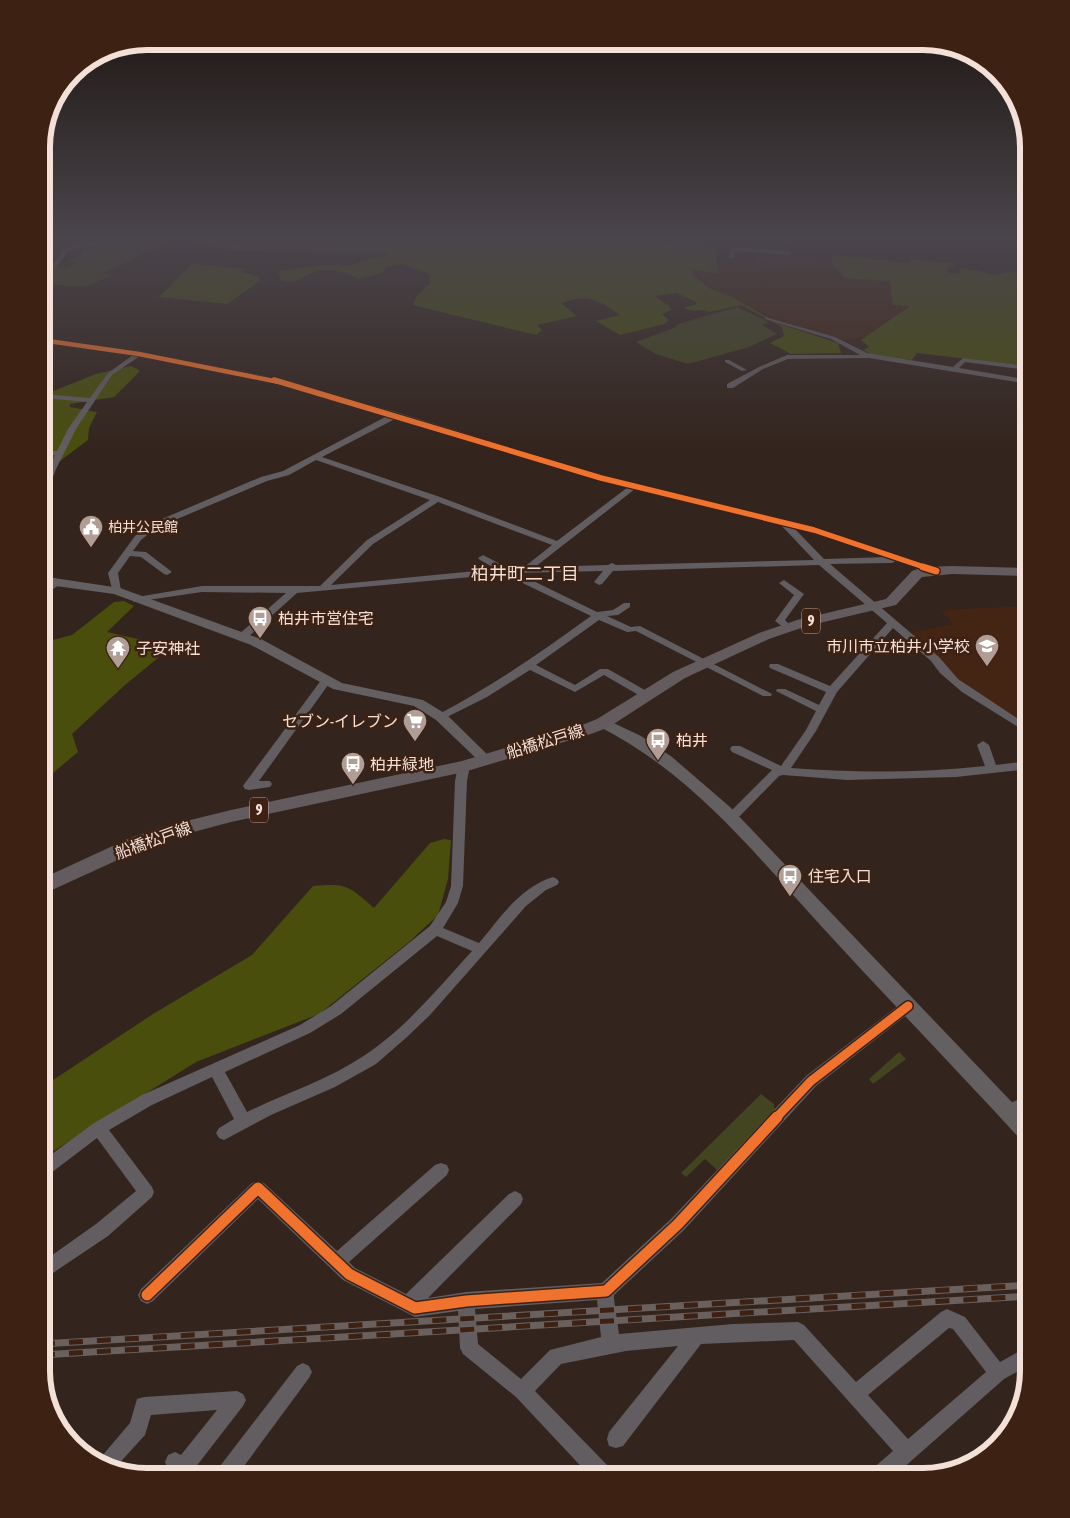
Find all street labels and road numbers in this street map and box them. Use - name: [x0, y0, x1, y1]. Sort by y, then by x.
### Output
- road number: 9: [802, 608, 820, 634]
- street label: 船橋松戸線: [504, 721, 586, 761]
- road number: 9: [250, 798, 268, 822]
- street label: 船橋松戸線: [112, 818, 194, 862]

